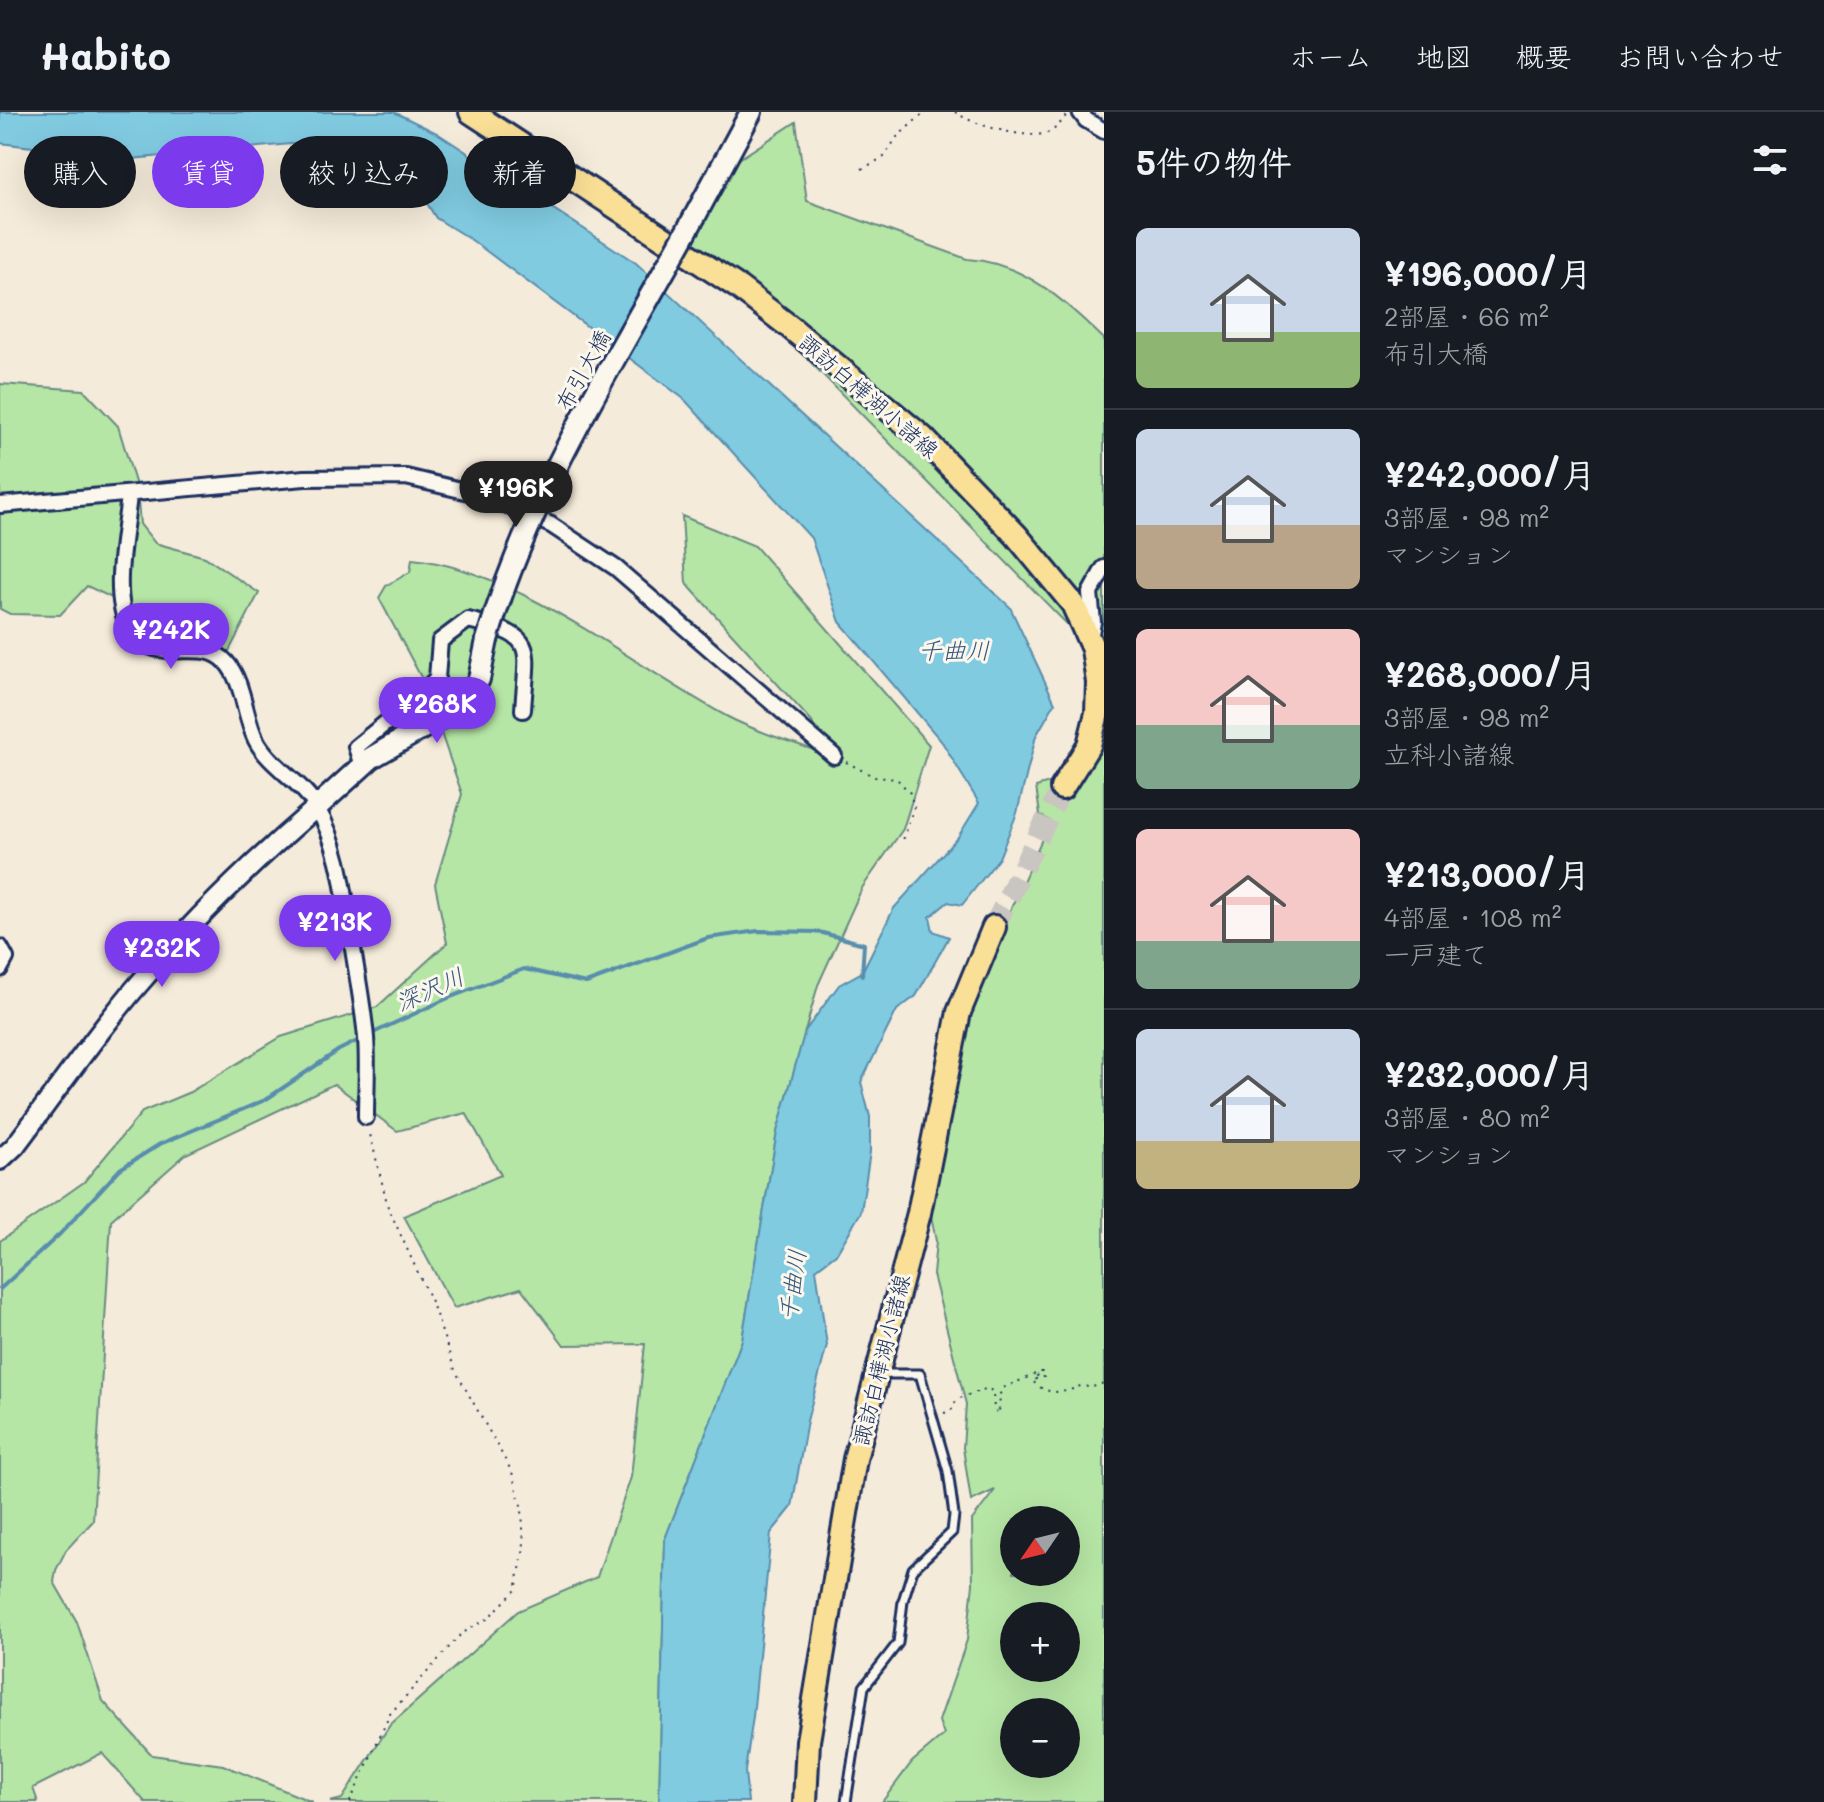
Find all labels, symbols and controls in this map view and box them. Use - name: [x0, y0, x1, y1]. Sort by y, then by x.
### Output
- text: Habito: [40, 30, 171, 80]
- text: ホーム: [1289, 38, 1372, 74]
- text: 地図: [1416, 38, 1472, 74]
- text: 概要: [1516, 38, 1572, 74]
- text: お問い合わせ: [1616, 38, 1784, 74]
- chip: 購入: [24, 136, 136, 208]
- chip: 賃貸: [152, 136, 264, 208]
- chip: 絞り込み: [280, 136, 448, 208]
- chip: 新着: [464, 136, 576, 208]
- icon: filters: [1748, 138, 1792, 182]
- text: 5件の物件: [1136, 139, 1292, 184]
- text: ¥196,000/月: [1384, 250, 1592, 295]
- icon: home: [1200, 260, 1296, 356]
- text: 2部屋 · 66 m²: [1384, 299, 1549, 333]
- street label: 布引大橋: [549, 324, 617, 415]
- street label: 諏訪白樺湖小諸線: [793, 327, 945, 464]
- text: 布引大橋: [1384, 336, 1488, 370]
- text: ¥242,000/月: [1384, 451, 1596, 496]
- pin: ¥196K: [460, 461, 572, 529]
- icon: home: [1200, 461, 1296, 557]
- text: ¥196K: [477, 470, 555, 504]
- text: 3部屋 · 98 m²: [1384, 500, 1549, 534]
- text: マンション: [1384, 537, 1513, 571]
- pin: ¥242K: [115, 603, 227, 671]
- text: ¥242K: [131, 612, 211, 646]
- water label: 千曲川: [918, 634, 990, 665]
- text: ¥268,000/月: [1384, 651, 1597, 696]
- icon: home: [1200, 661, 1296, 757]
- pin: ¥268K: [381, 677, 493, 745]
- text: ¥268K: [397, 686, 477, 720]
- text: 3部屋 · 98 m²: [1384, 700, 1549, 734]
- text: 立科小諸線: [1384, 737, 1514, 771]
- text: ¥213,000/月: [1384, 851, 1591, 896]
- icon: home: [1200, 861, 1296, 957]
- pin: ¥213K: [279, 895, 391, 963]
- text: 4部屋 · 108 m²: [1384, 900, 1562, 934]
- text: ¥213K: [297, 904, 373, 938]
- pin: ¥232K: [106, 921, 218, 989]
- text: ¥232K: [123, 930, 201, 964]
- text: 一戸建て: [1384, 937, 1488, 971]
- water label: 深沢川: [390, 960, 469, 1017]
- text: ¥232,000/月: [1384, 1051, 1595, 1096]
- icon: home: [1200, 1061, 1296, 1157]
- text: 3部屋 · 80 m²: [1384, 1100, 1550, 1134]
- text: マンション: [1384, 1137, 1513, 1171]
- water label: 千曲川: [771, 1247, 812, 1323]
- street label: 諏訪白樺湖小諸線: [845, 1271, 916, 1449]
- north arrow: [1000, 1506, 1080, 1586]
- map controls: [1000, 1506, 1080, 1778]
- button: +: [1000, 1602, 1080, 1682]
- button: −: [1000, 1698, 1080, 1778]

